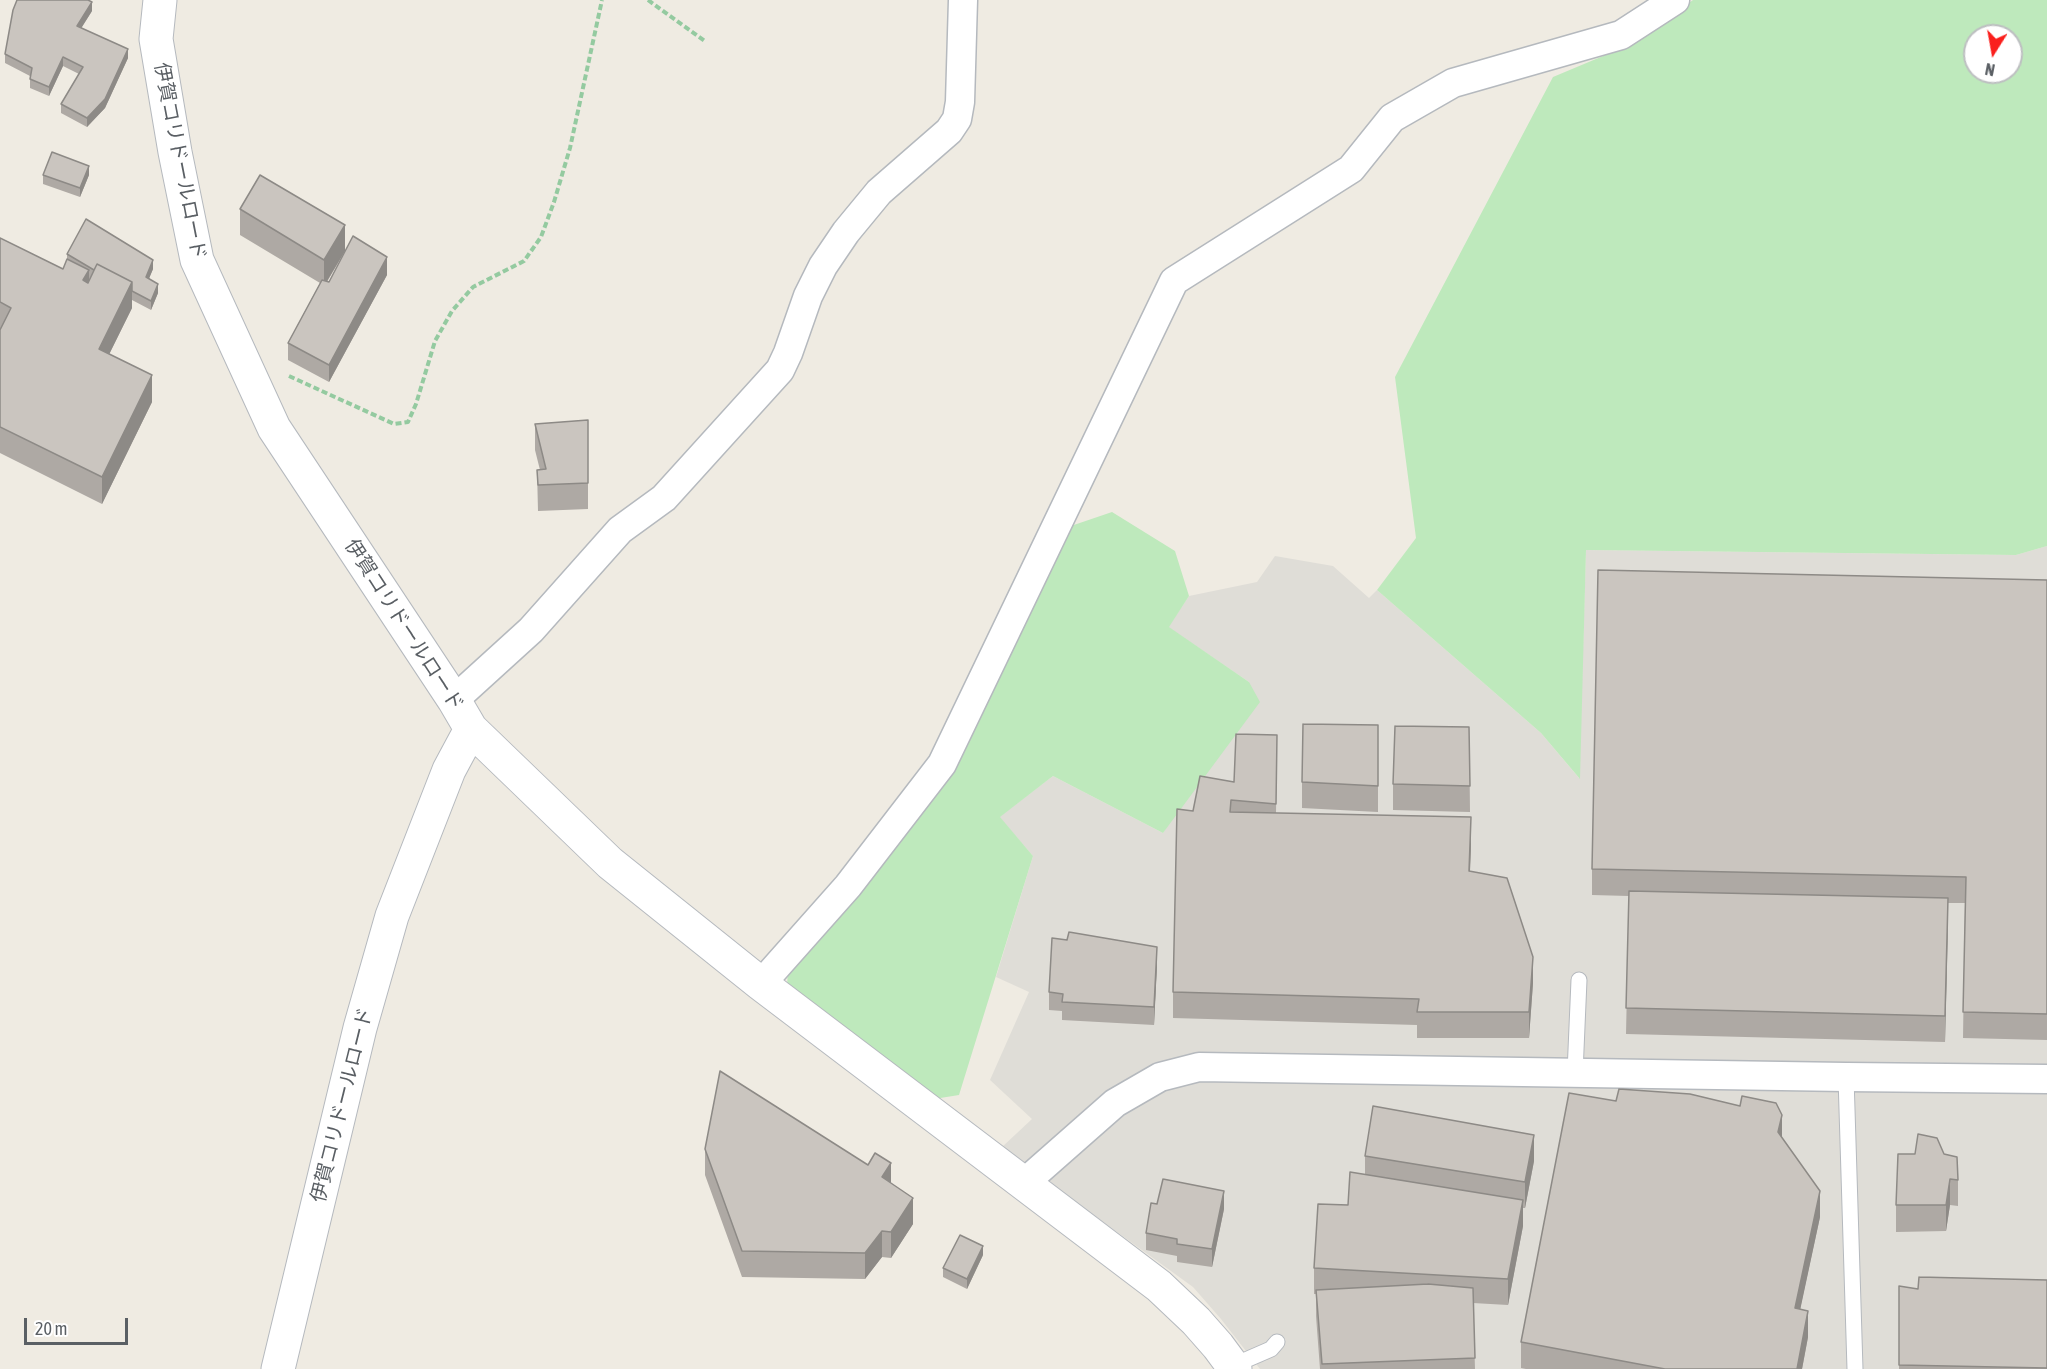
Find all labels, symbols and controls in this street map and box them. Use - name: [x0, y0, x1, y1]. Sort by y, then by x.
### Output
- north arrow: [1963, 24, 2023, 84]
- text: N: [1984, 60, 1996, 79]
- street label: 伊賀コリドールロード: [149, 61, 211, 261]
- street label: 伊賀コリドールロード: [339, 535, 469, 715]
- street label: 伊賀コリドールロード: [306, 1005, 378, 1205]
- scale bar: [27, 1306, 130, 1344]
- text: 20 m: [35, 1318, 67, 1339]

